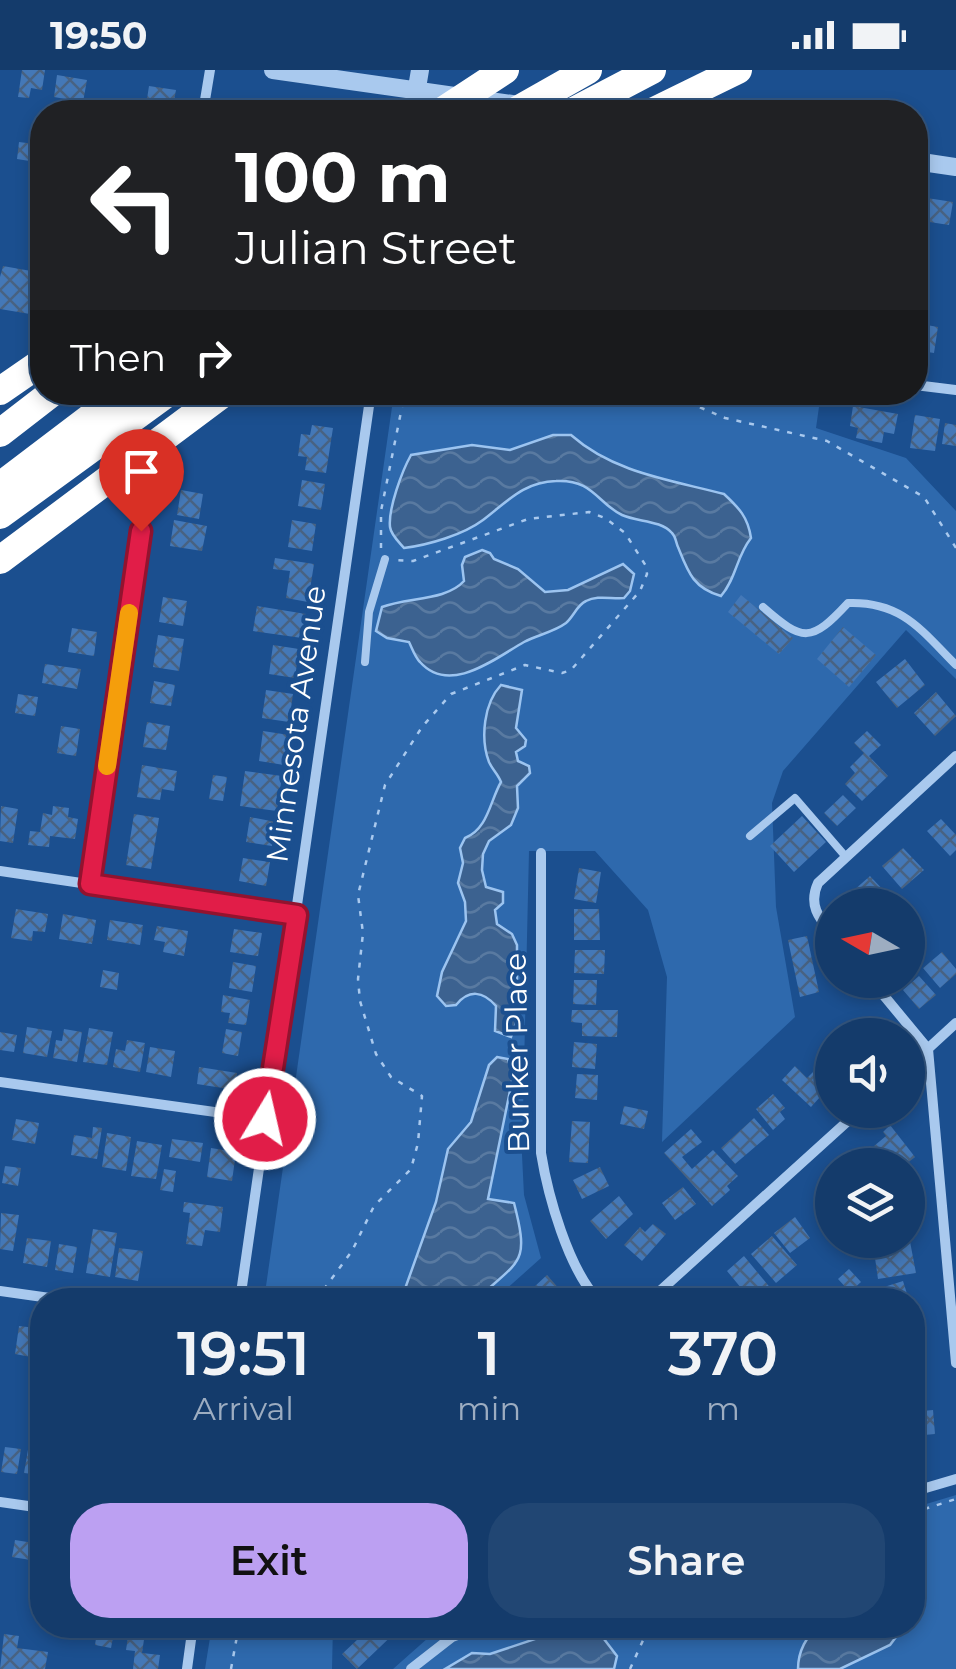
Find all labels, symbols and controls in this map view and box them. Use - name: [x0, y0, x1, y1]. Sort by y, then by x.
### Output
- text: 19:50: [50, 12, 147, 59]
- text: 100 m: [235, 134, 451, 220]
- icon: left: [70, 140, 200, 270]
- text: Julian Street: [235, 220, 517, 275]
- icon: right: [186, 330, 241, 385]
- text: Then: [70, 334, 166, 381]
- pin: [99, 429, 184, 532]
- icon: arrive: [114, 444, 169, 499]
- street label: Minnesota Avenue: [258, 583, 334, 865]
- north arrow: [815, 888, 925, 998]
- map controls: [815, 888, 925, 1258]
- street label: Bunker Place: [497, 952, 537, 1154]
- button: sound: [815, 1018, 925, 1128]
- position arrow: [213, 1067, 317, 1171]
- button: layers: [815, 1148, 925, 1258]
- text: 19:51: [177, 1317, 310, 1390]
- text: 1: [478, 1317, 500, 1390]
- text: 370: [668, 1317, 778, 1390]
- text: Arrival: [193, 1389, 294, 1428]
- text: min: [457, 1389, 521, 1428]
- text: m: [706, 1389, 740, 1428]
- button: Exit: [70, 1503, 468, 1618]
- button: Share: [488, 1503, 885, 1618]

